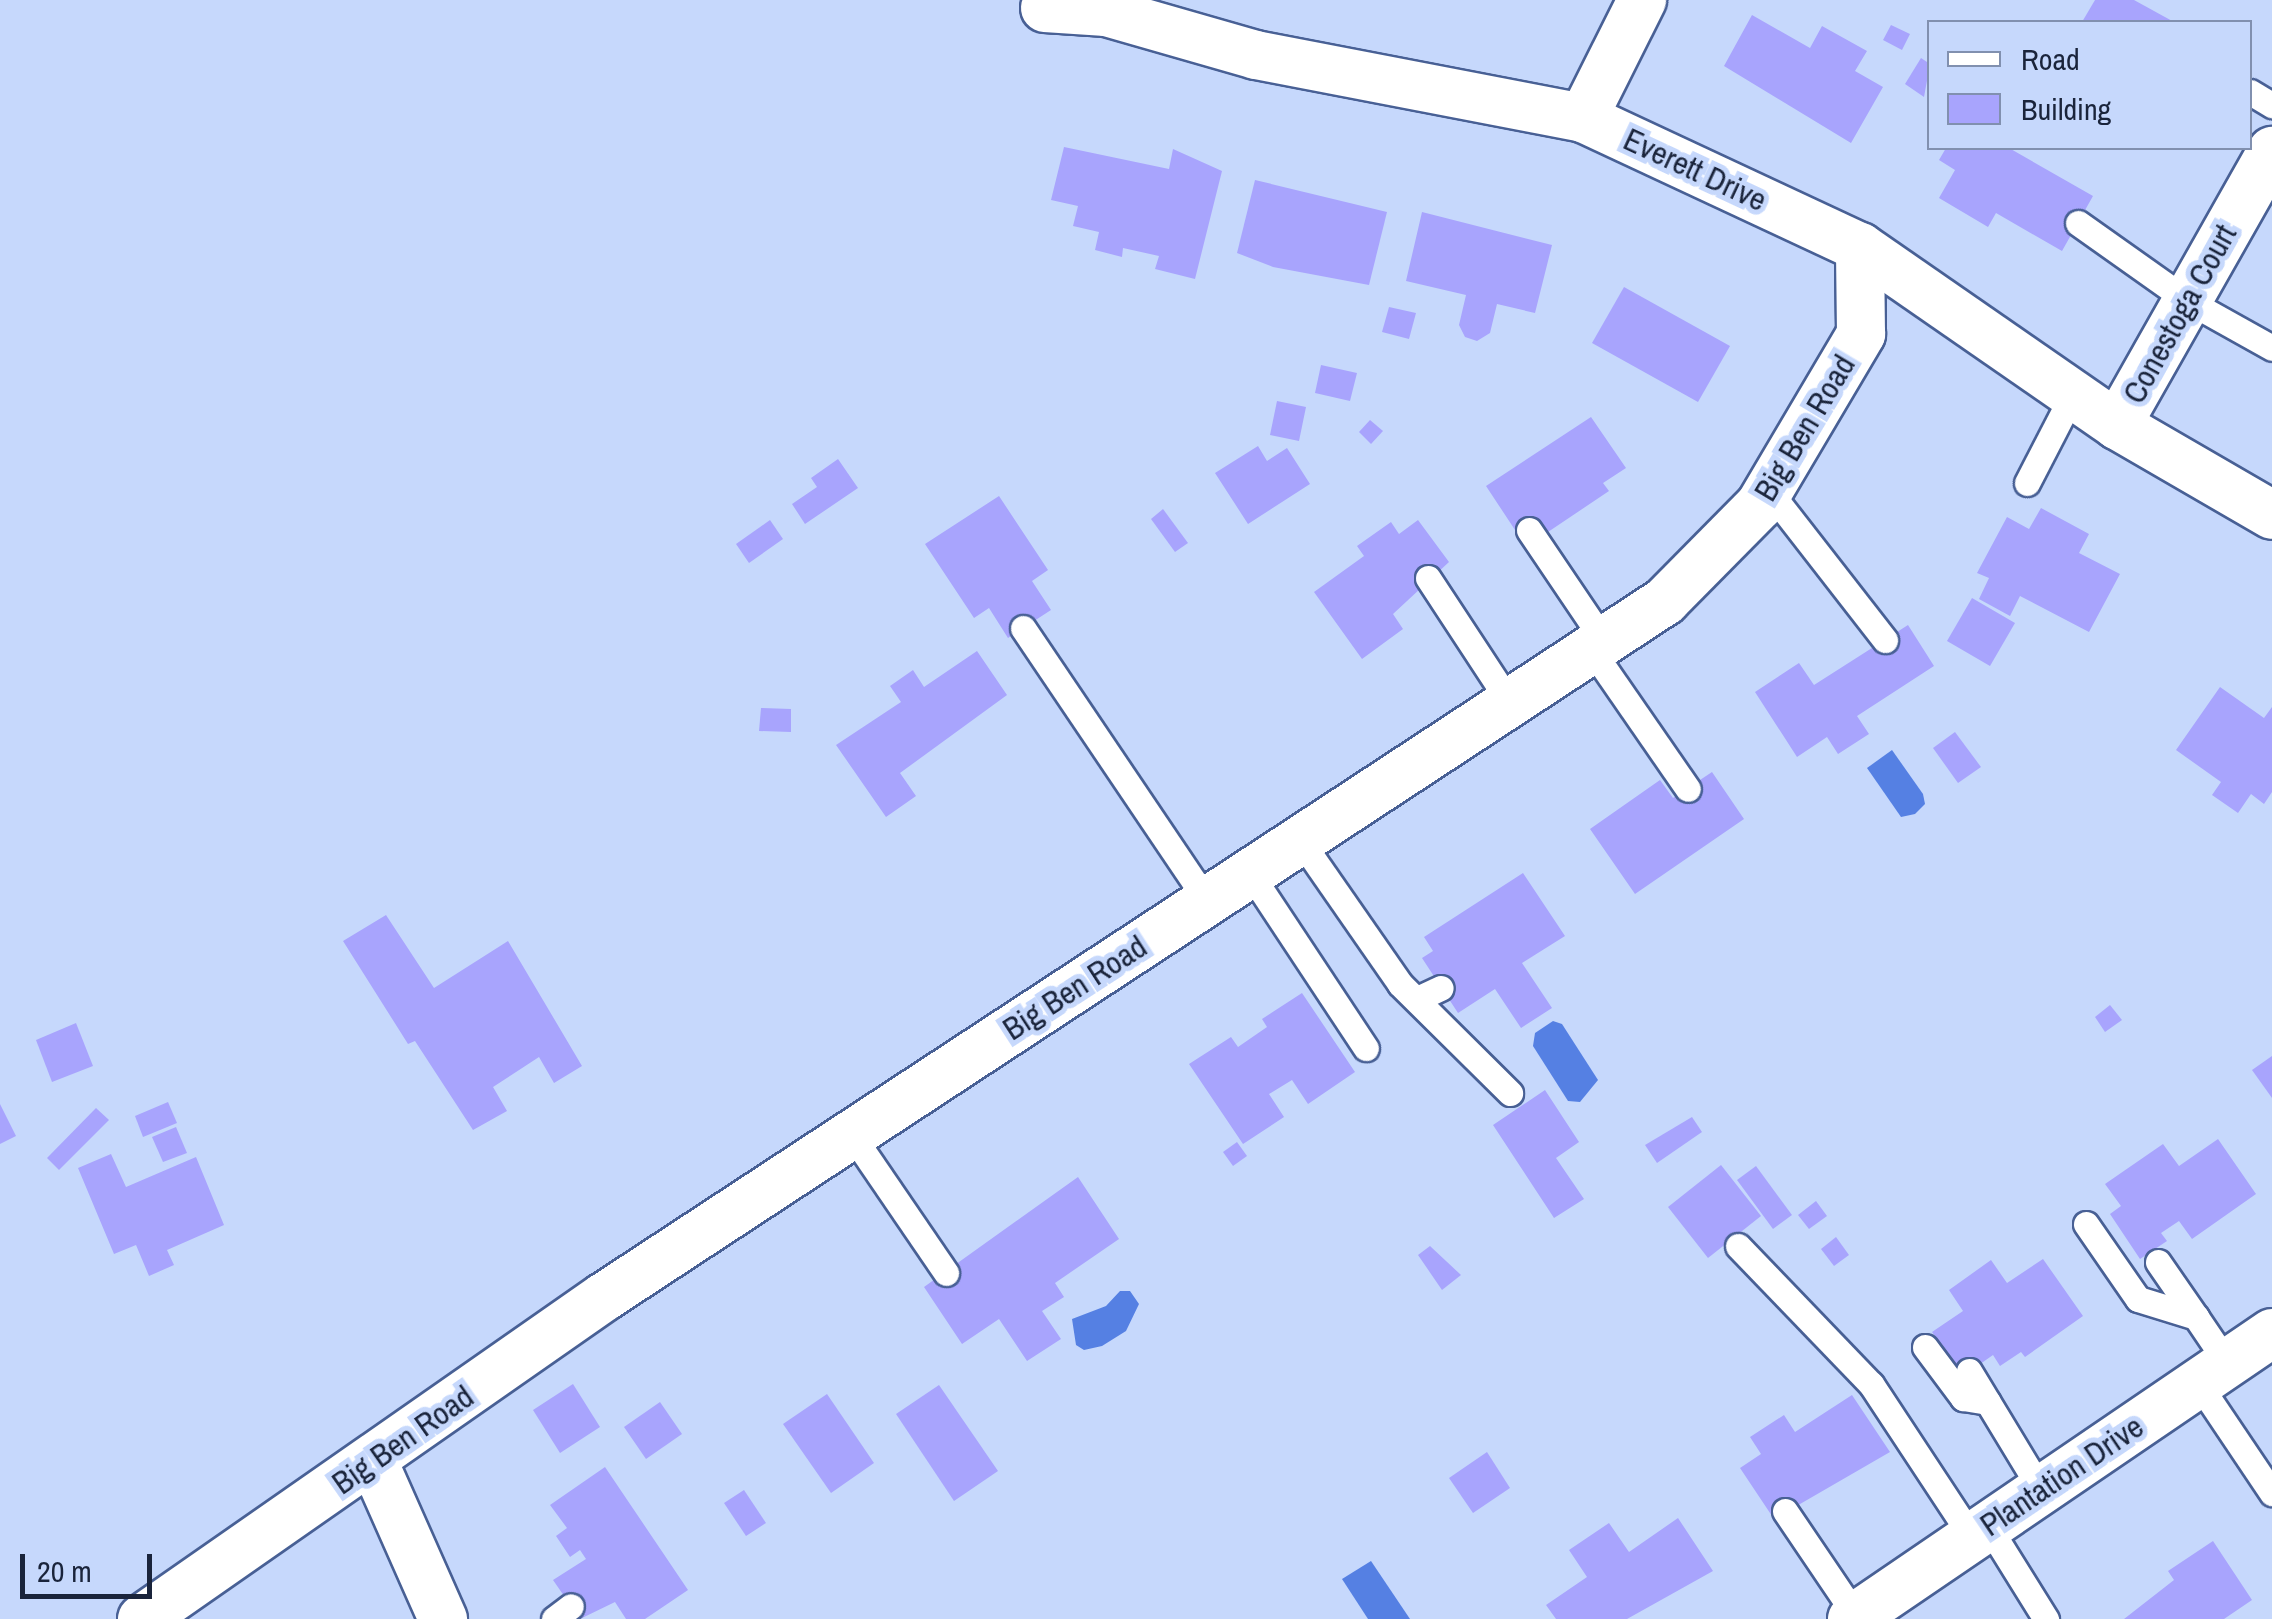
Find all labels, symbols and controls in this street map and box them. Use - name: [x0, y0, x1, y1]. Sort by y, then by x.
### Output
- legend: [1927, 20, 2252, 150]
- text: Road: [2021, 39, 2080, 79]
- text: Building: [2021, 89, 2111, 129]
- street label: Everett Drive: [1617, 120, 1773, 220]
- street label: Conestoga Court: [2115, 218, 2245, 410]
- street label: Big Ben Road: [1746, 348, 1864, 508]
- street label: Big Ben Road: [996, 927, 1154, 1049]
- street label: Big Ben Road: [325, 1377, 481, 1503]
- street label: Plantation Drive: [1973, 1407, 2151, 1545]
- scale bar: [25, 1534, 158, 1596]
- text: 20 m: [37, 1551, 92, 1591]

